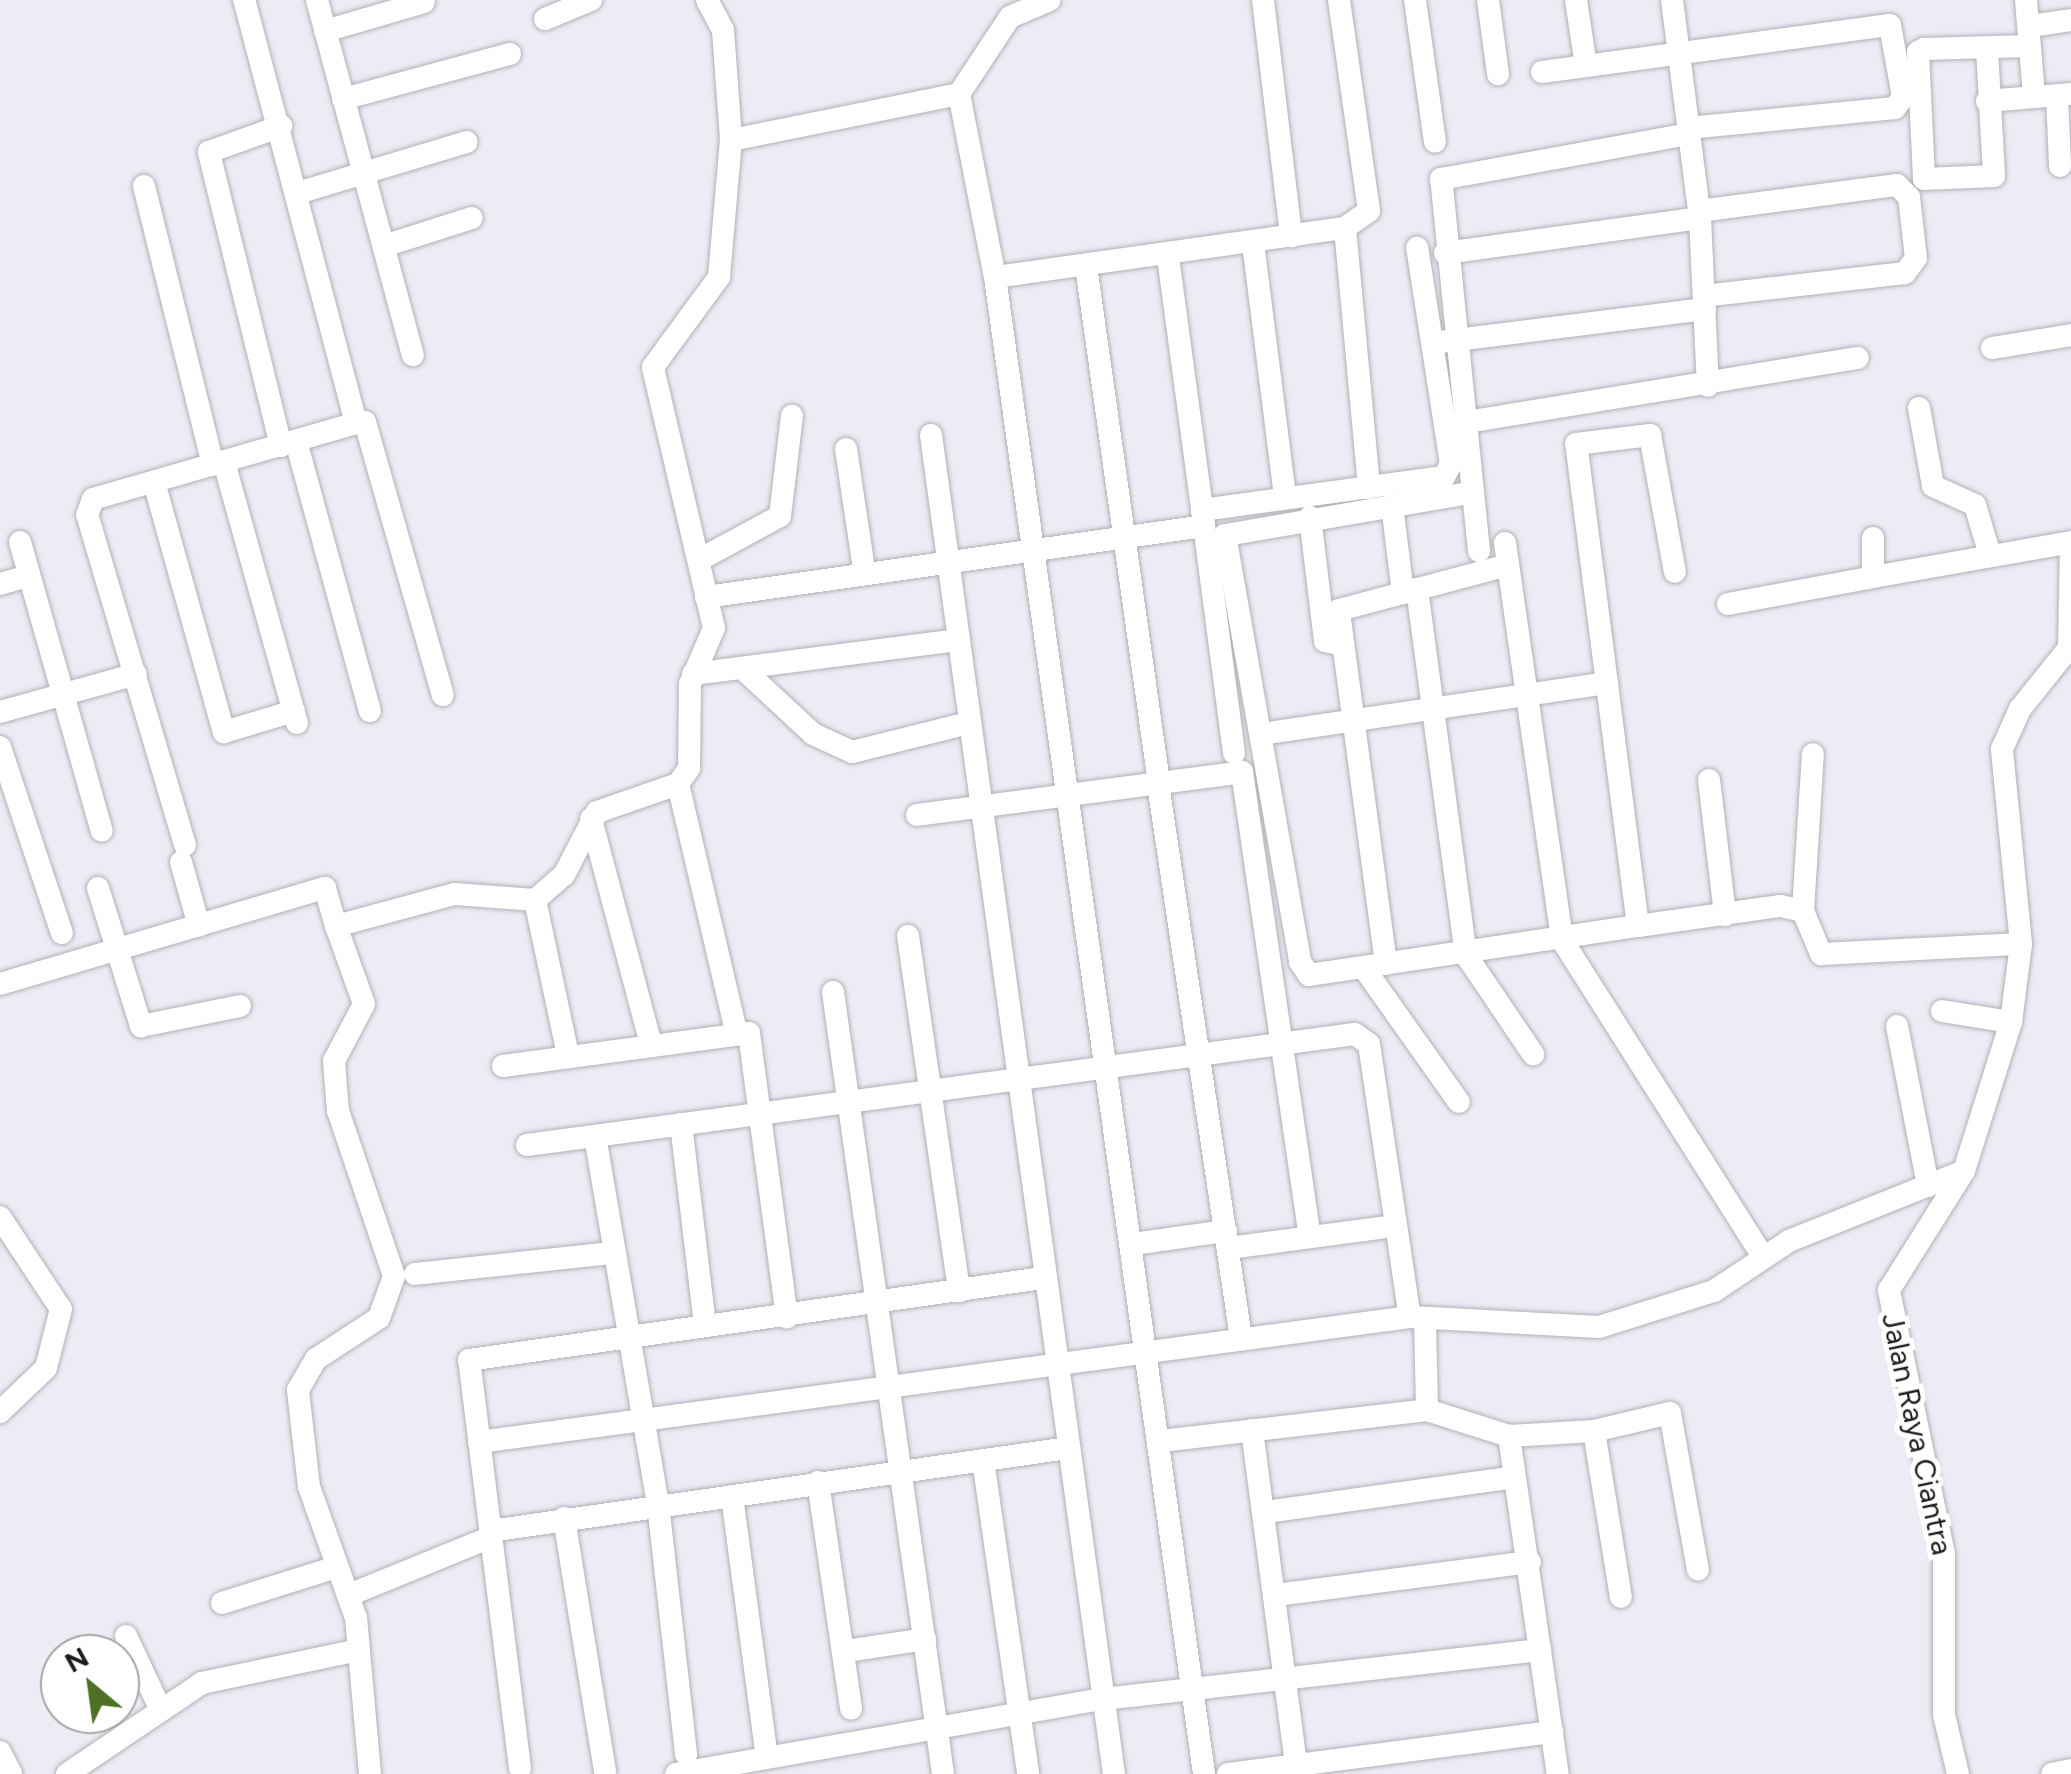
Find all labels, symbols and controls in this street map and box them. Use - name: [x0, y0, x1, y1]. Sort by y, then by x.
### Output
- street label: Jalan Raya Ciantra: [1874, 1310, 1960, 1558]
- north arrow: [40, 1634, 140, 1734]
- text: N: [59, 1639, 94, 1680]

